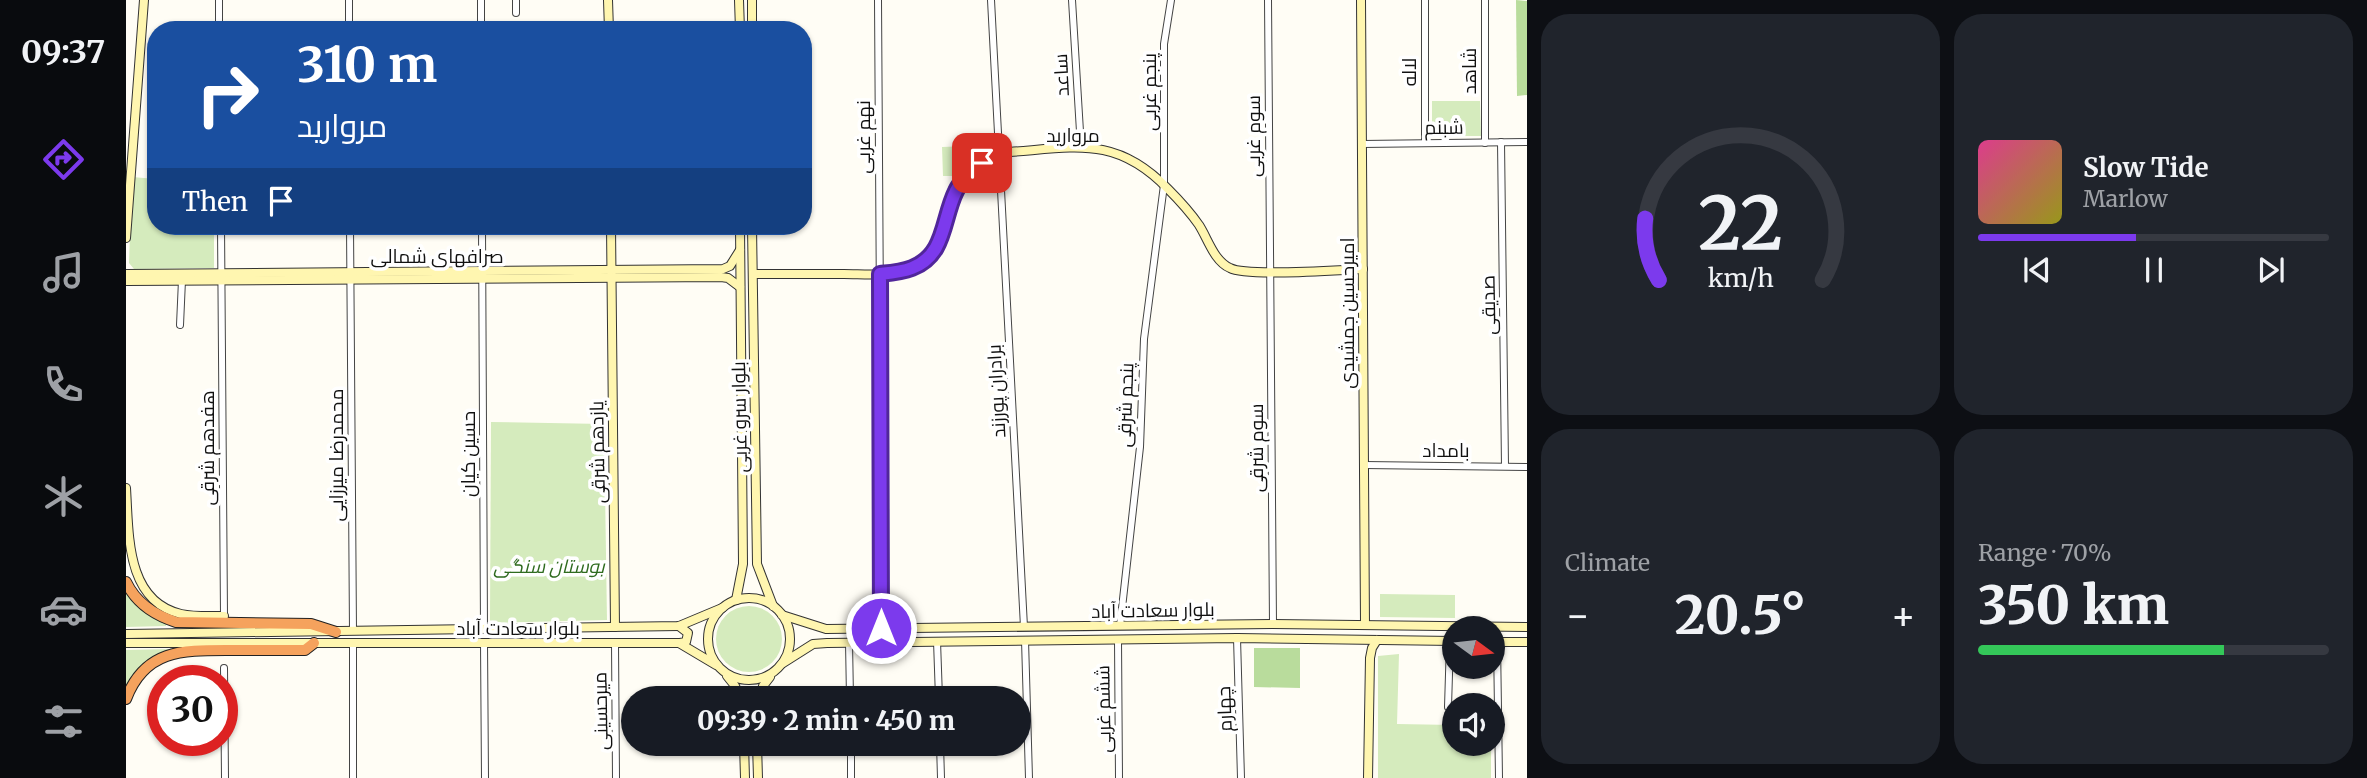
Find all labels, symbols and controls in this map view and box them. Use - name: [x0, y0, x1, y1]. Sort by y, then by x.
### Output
- text: 09:37: [21, 32, 105, 72]
- text: 310 m: [297, 34, 437, 95]
- street label: شاهد: [1457, 48, 1481, 94]
- icon: right: [182, 49, 273, 140]
- street label: ساعد: [1048, 53, 1074, 97]
- street label: پنجم غربی: [1137, 53, 1163, 131]
- street label: لاله: [1397, 58, 1421, 86]
- street label: سوم غربی: [1241, 95, 1267, 177]
- street label: نهم غربی: [851, 100, 877, 174]
- text: مروارید: [297, 106, 387, 146]
- street label: شبنم: [1424, 115, 1464, 141]
- street label: مروارید: [1046, 123, 1100, 147]
- pin: [952, 133, 1012, 193]
- icon: directions: [39, 135, 88, 184]
- icon: arrive: [963, 144, 1001, 182]
- text: Slow Tide: [2083, 151, 2209, 184]
- text: 22: [1698, 179, 1783, 271]
- icon: arrive: [262, 182, 300, 220]
- text: Marlow: [2083, 184, 2168, 213]
- text: Then: [182, 185, 248, 218]
- street label: امیرحسین جمشیدی: [1335, 237, 1359, 389]
- street label: صرافهای شمالی: [370, 244, 504, 268]
- icon: music: [39, 248, 88, 297]
- icon: previous: [2018, 251, 2056, 289]
- icon: pause: [2135, 251, 2173, 289]
- icon: next: [2252, 251, 2290, 289]
- text: km/h: [1707, 262, 1774, 294]
- street label: صدیقی: [1475, 275, 1501, 335]
- street label: برادران پورزند: [982, 344, 1011, 438]
- icon: phone: [39, 360, 88, 409]
- street label: بلوار سرو غربی: [726, 361, 752, 473]
- street label: پنجم شرقی: [1112, 362, 1140, 448]
- street label: محمدرضا میرزایی: [324, 389, 348, 521]
- street label: هفدهم شرقی: [195, 390, 221, 506]
- street label: یازدهم شرقی: [584, 400, 612, 504]
- street label: سوم شرقی: [1244, 404, 1270, 492]
- street label: حسین کیان: [456, 411, 480, 497]
- street label: بامداد: [1422, 438, 1470, 462]
- icon: climate: [39, 472, 88, 521]
- text: Range · 70%: [1978, 538, 2111, 567]
- text: Climate: [1565, 548, 1650, 577]
- park label: بوستان سنگی: [493, 554, 606, 578]
- text: 350 km: [1978, 573, 2169, 638]
- text: 20.5°: [1675, 583, 1806, 648]
- icon: car: [39, 585, 88, 634]
- position arrow: [844, 591, 918, 665]
- text: −: [1565, 592, 1590, 639]
- text: +: [1891, 592, 1916, 639]
- street label: بلوار سعادت آباد: [1091, 597, 1215, 623]
- street label: بلوار سعادت آباد: [456, 616, 580, 640]
- north arrow: [1442, 616, 1505, 679]
- map controls: [1442, 616, 1505, 756]
- speed limit sign: 30: [147, 665, 238, 756]
- street label: ششم غربی: [1090, 665, 1118, 753]
- street label: میرحسینی: [587, 672, 613, 750]
- street label: چهارم: [1211, 686, 1239, 732]
- button: sound: [1442, 693, 1505, 756]
- icon: filters: [39, 697, 88, 746]
- text: 09:39 · 2 min · 450 m: [697, 704, 955, 737]

